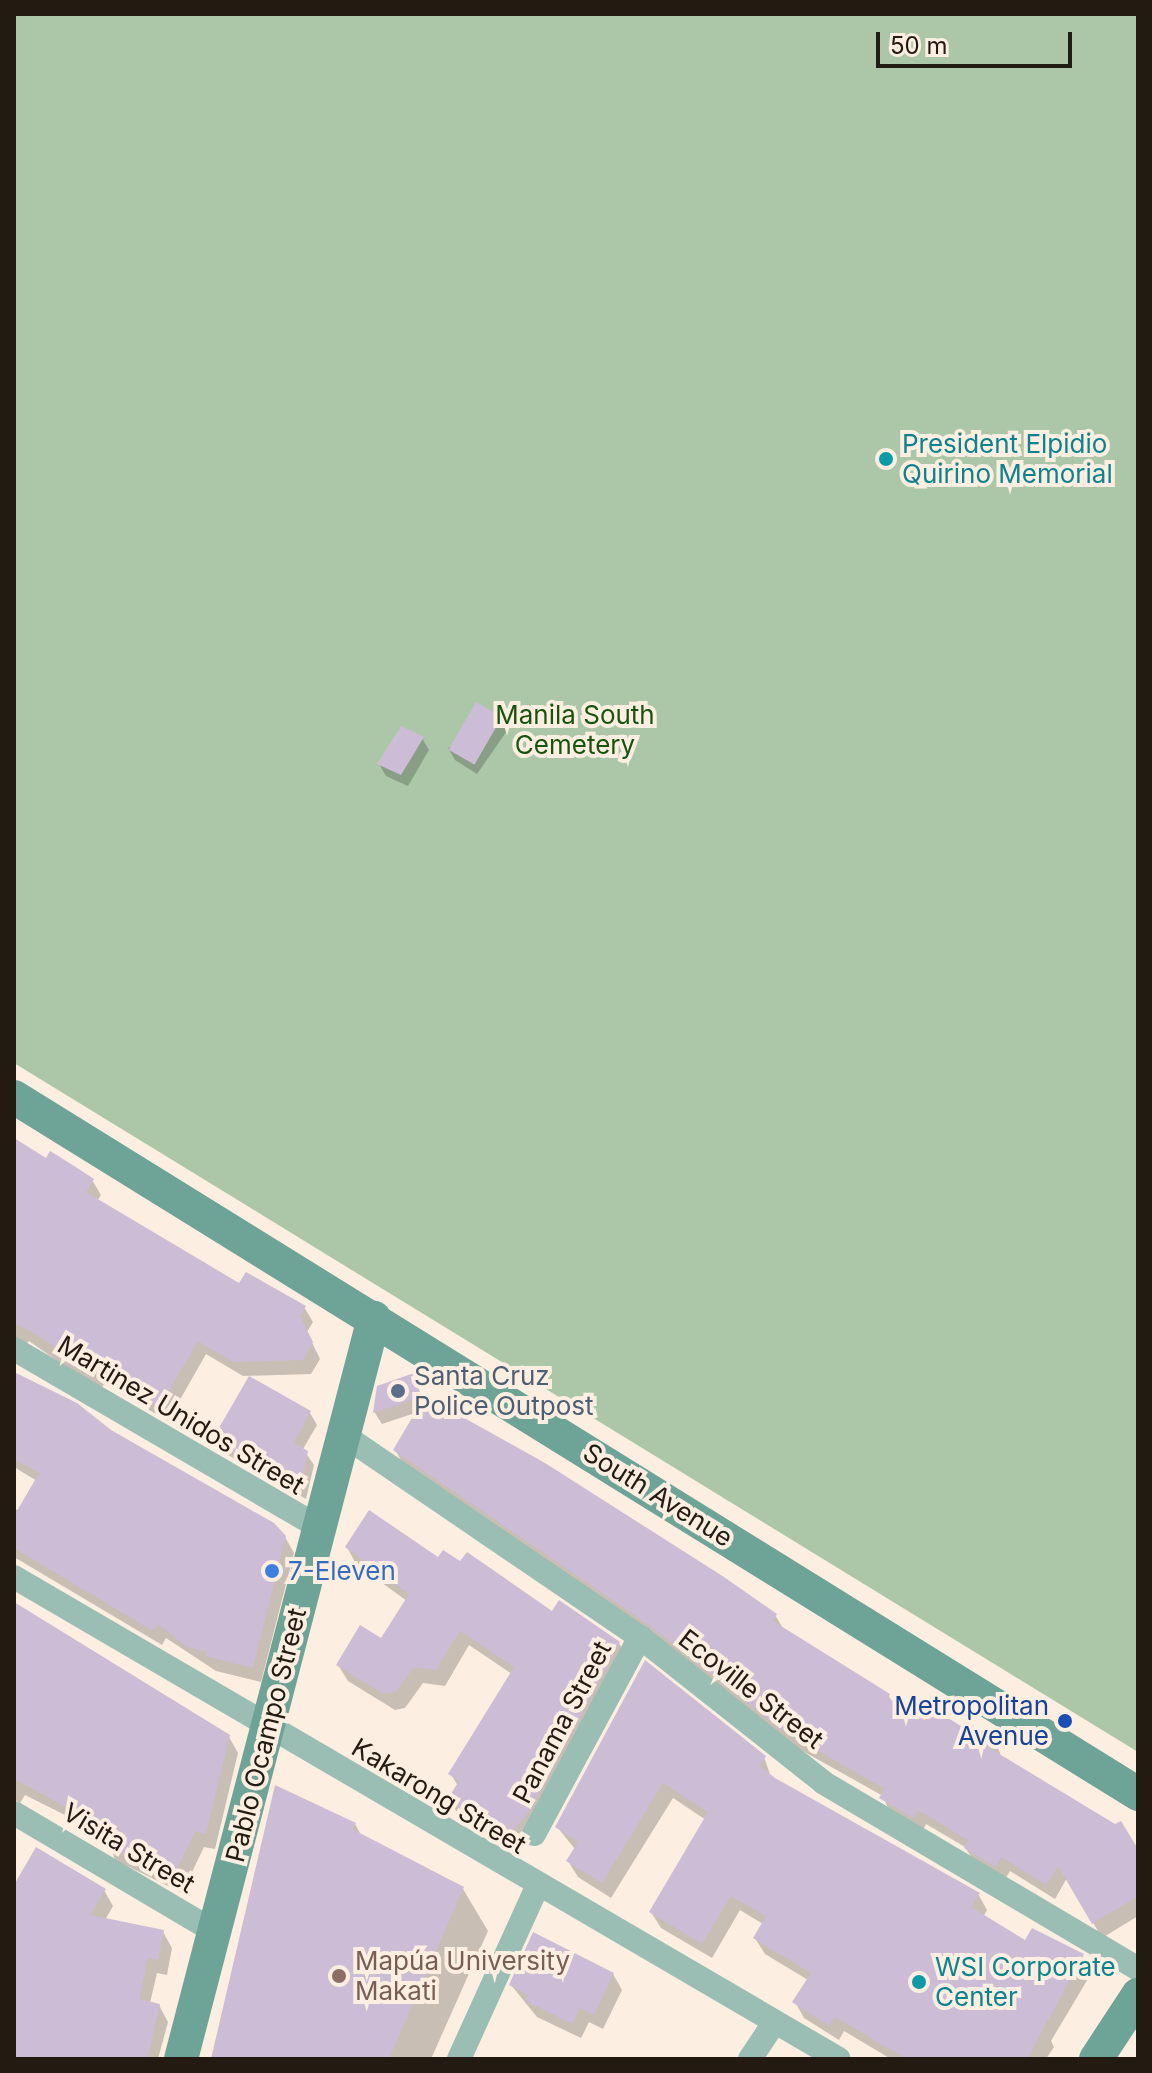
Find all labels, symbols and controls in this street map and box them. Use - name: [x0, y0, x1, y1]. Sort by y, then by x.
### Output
- scale bar: [880, 16, 1076, 66]
- text: 50 m: [890, 31, 948, 60]
- place label: President Elpidio Quirino Memorial: [902, 428, 1113, 490]
- marker: President Elpidio Quirino Memorial: [877, 450, 895, 468]
- park label: Manila South Cemetery: [495, 699, 655, 760]
- street label: Martinez Unidos Street: [52, 1329, 310, 1501]
- place label: Santa Cruz Police Outpost: [414, 1360, 593, 1422]
- marker: Santa Cruz Police Outpost: [389, 1382, 407, 1400]
- street label: South Avenue: [578, 1437, 738, 1553]
- place label: 7-Eleven: [288, 1555, 396, 1587]
- marker: 7-Eleven: [263, 1562, 281, 1580]
- street label: Pablo Ocampo Street: [219, 1605, 313, 1865]
- street label: Ecoville Street: [672, 1623, 830, 1755]
- street label: Panama Street: [506, 1636, 618, 1808]
- place label: Metropolitan Avenue: [894, 1690, 1049, 1752]
- marker: Metropolitan Avenue: [1056, 1712, 1074, 1730]
- street label: Kakarong Street: [346, 1732, 532, 1860]
- street label: Visita Street: [57, 1796, 201, 1900]
- place label: Mapúa University Makati: [355, 1945, 570, 2006]
- place label: WSI Corporate Center: [935, 1951, 1116, 2012]
- marker: Mapúa University Makati: [330, 1967, 348, 1985]
- marker: WSI Corporate Center: [910, 1973, 928, 1991]

